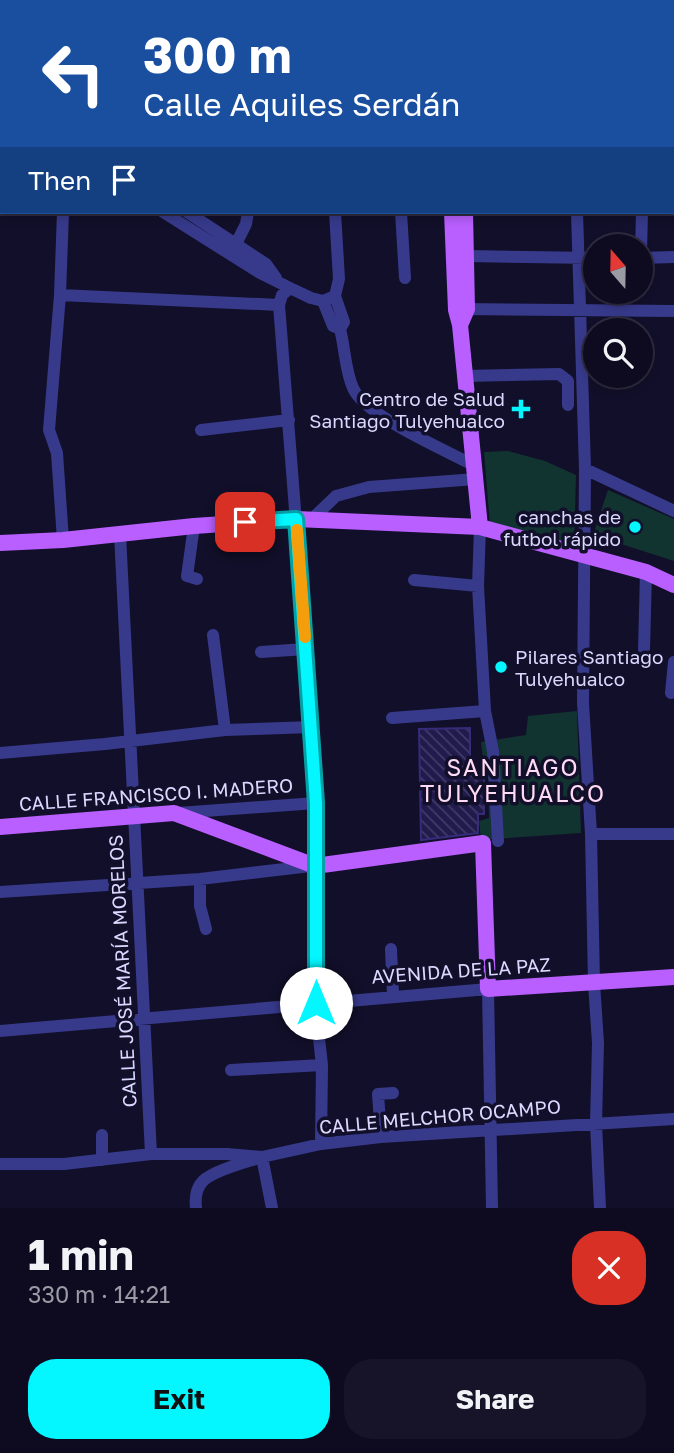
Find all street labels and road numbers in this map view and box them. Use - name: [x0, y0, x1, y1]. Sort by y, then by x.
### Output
- street label: CALLE FRANCISCO I. MADERO: [18, 773, 294, 815]
- street label: CALLE JOSÉ MARÍA MORELOS: [103, 834, 141, 1108]
- street label: AVENIDA DE LA PAZ: [371, 952, 551, 988]
- street label: CALLE MELCHOR OCAMPO: [318, 1094, 562, 1138]

